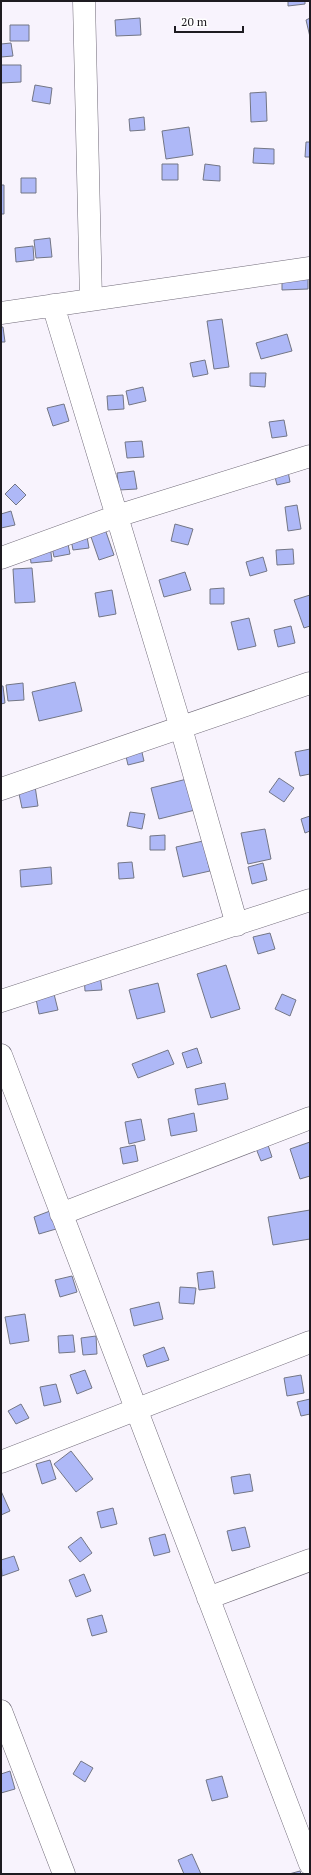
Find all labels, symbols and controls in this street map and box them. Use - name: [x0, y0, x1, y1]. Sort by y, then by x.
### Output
- scale bar: [175, 8, 243, 34]
- text: 20 m: [181, 14, 208, 29]

